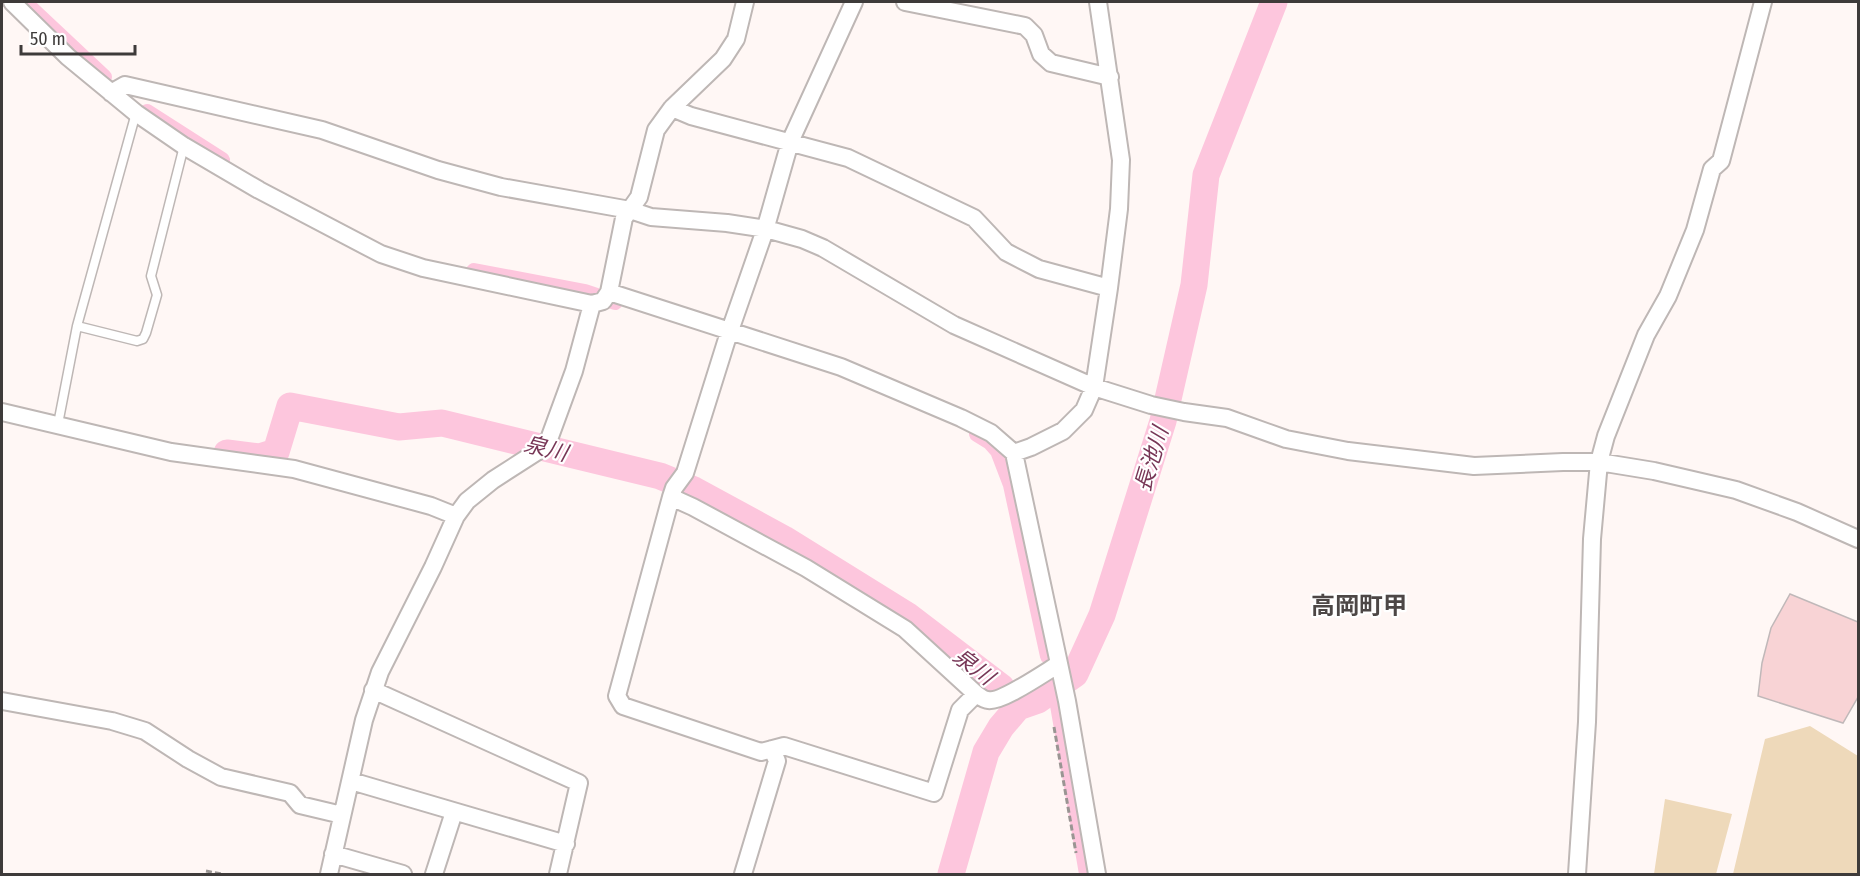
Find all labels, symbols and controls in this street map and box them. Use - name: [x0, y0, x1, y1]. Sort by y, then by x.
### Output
- scale bar: [21, 18, 135, 56]
- text: 50 m: [30, 28, 66, 50]
- water label: 長池川: [1129, 422, 1175, 495]
- water label: 泉川: [521, 430, 572, 467]
- district label: 高岡町甲: [1311, 592, 1407, 620]
- water label: 泉川: [948, 642, 1001, 692]

